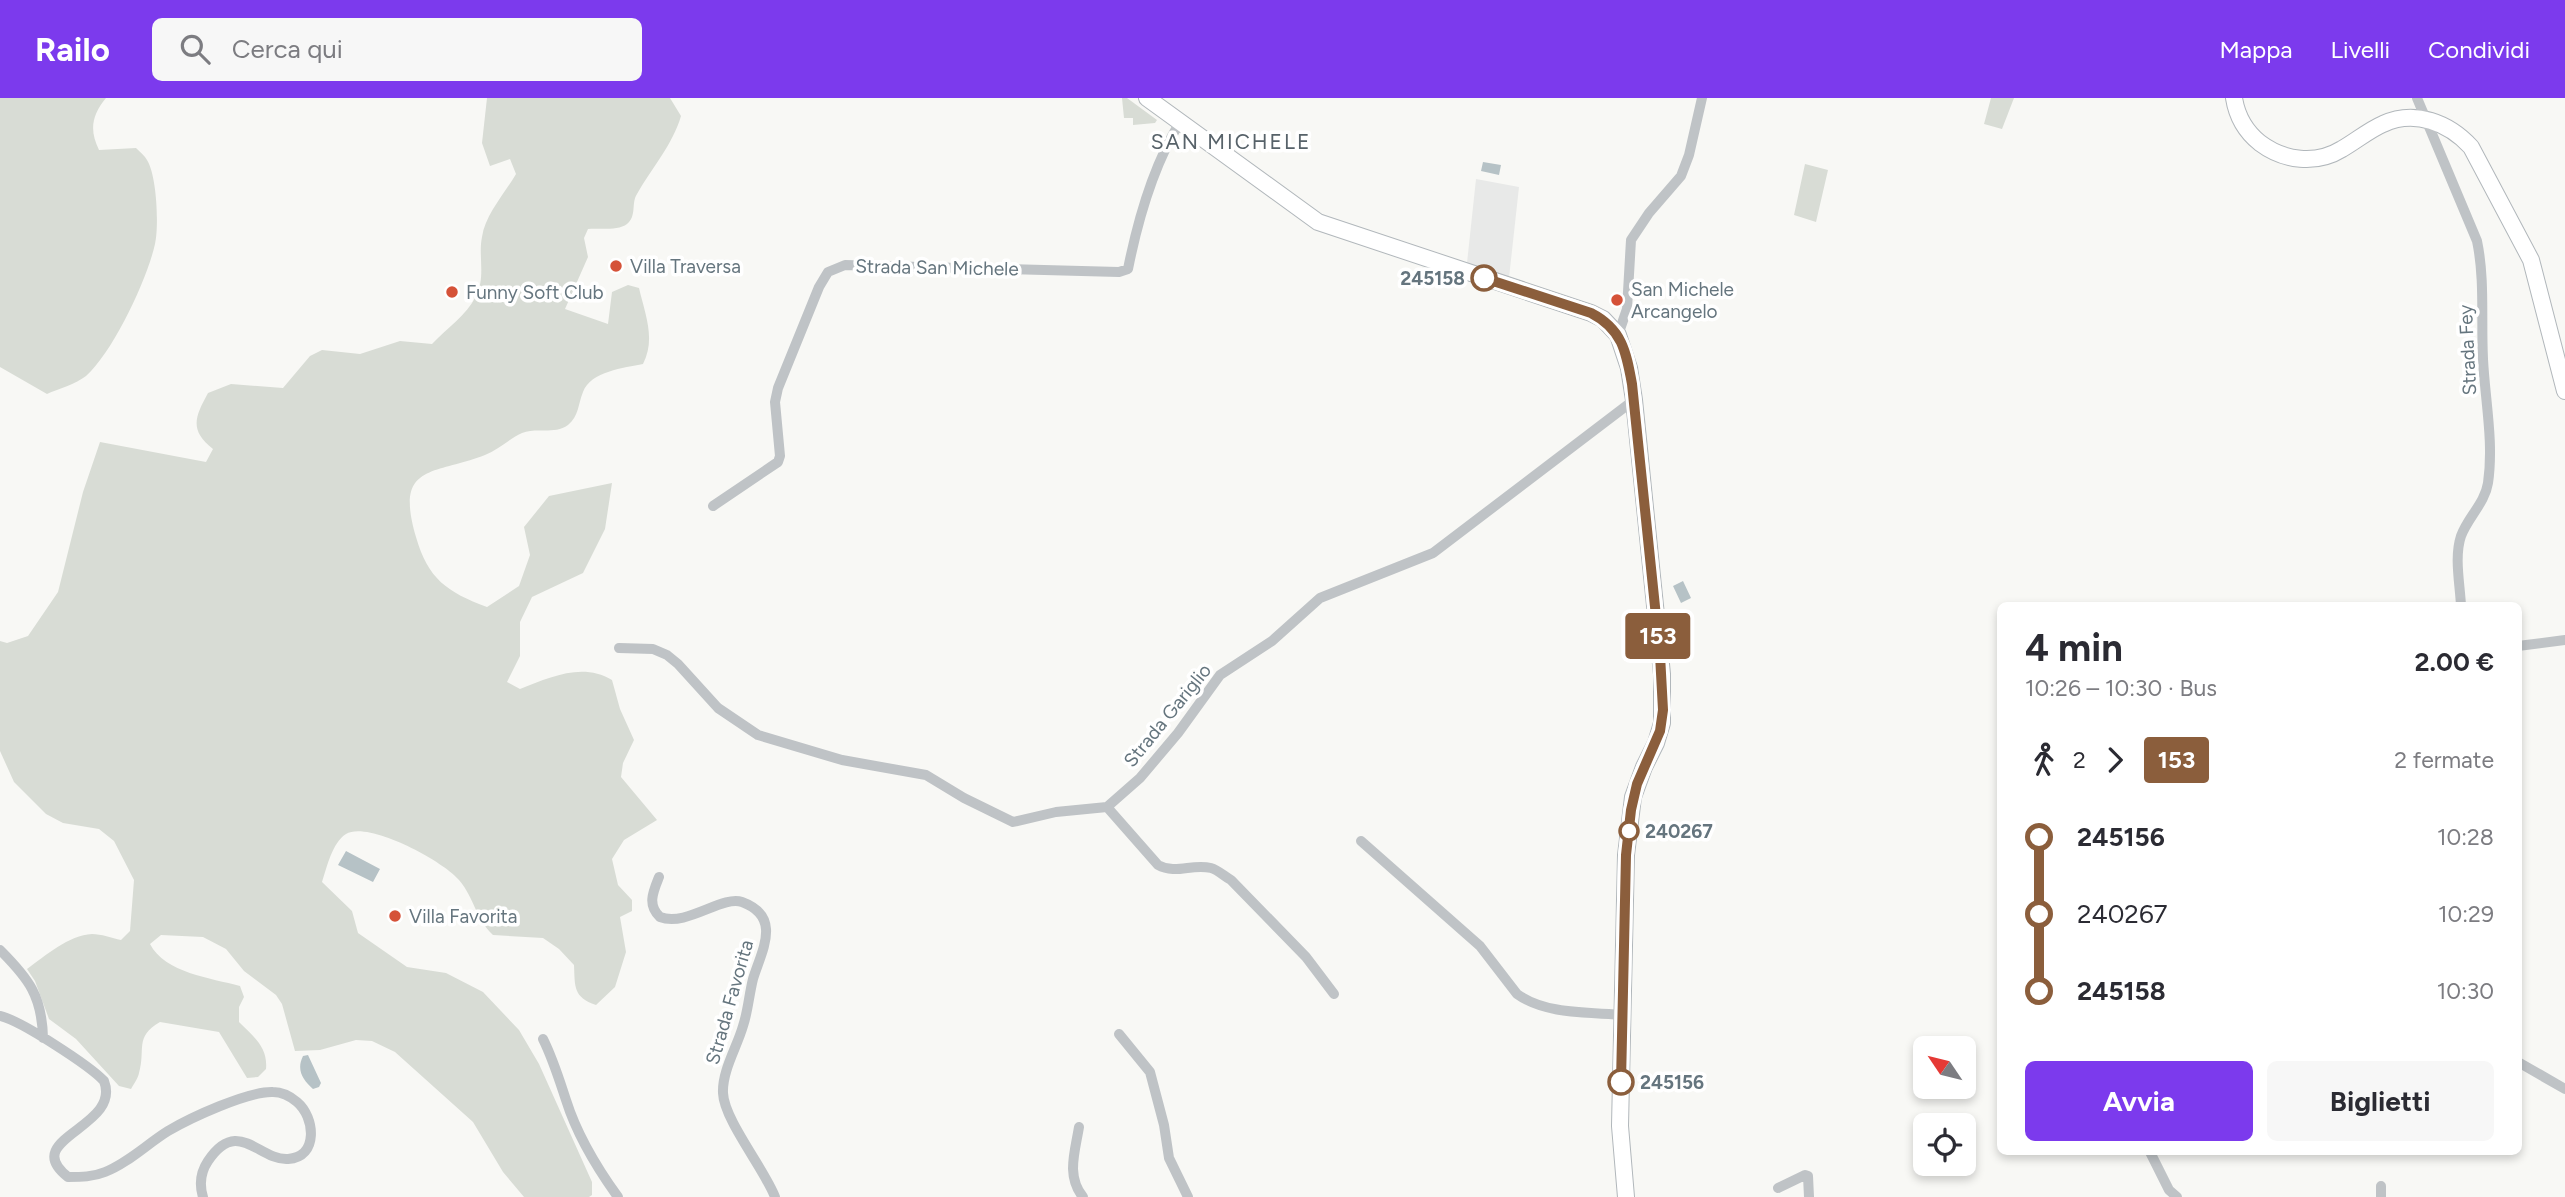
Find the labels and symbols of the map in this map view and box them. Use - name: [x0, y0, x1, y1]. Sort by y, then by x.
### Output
- district label: SAN MICHELE: [1151, 129, 1311, 154]
- place label: Villa Traversa: [630, 255, 741, 278]
- street label: Strada San Michele: [855, 255, 1019, 280]
- marker: Villa Traversa: [608, 258, 624, 274]
- marker: 245158: [1471, 265, 1497, 291]
- place label: 245158: [1400, 267, 1465, 290]
- place label: San Michele Arcangelo: [1631, 278, 1734, 323]
- place label: Funny Soft Club: [466, 281, 604, 304]
- marker: Funny Soft Club: [444, 284, 460, 300]
- marker: San Michele Arcangelo: [1609, 292, 1625, 308]
- street label: Strada Fey: [2454, 304, 2481, 396]
- line badge: 153: [1618, 613, 1698, 659]
- street label: Strada Gariglio: [1119, 659, 1216, 772]
- place label: 240267: [1645, 820, 1713, 843]
- marker: 240267: [1619, 821, 1639, 841]
- place label: Villa Favorita: [409, 905, 517, 928]
- marker: Villa Favorita: [387, 908, 403, 924]
- street label: Strada Favorita: [701, 937, 758, 1067]
- north arrow: [1913, 1036, 1976, 1099]
- marker: 245156: [1608, 1069, 1634, 1095]
- place label: 245156: [1640, 1071, 1704, 1094]

